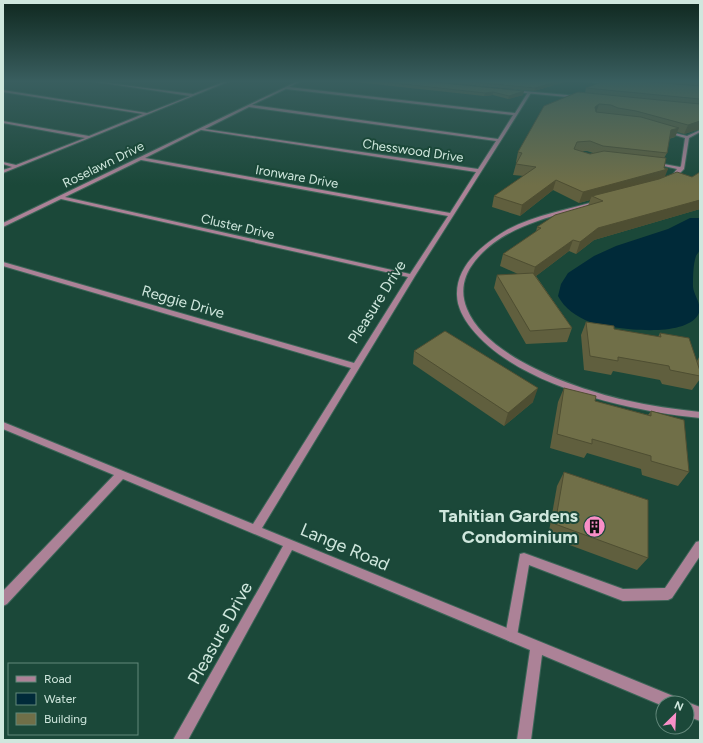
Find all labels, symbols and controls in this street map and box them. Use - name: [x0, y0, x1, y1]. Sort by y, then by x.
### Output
- street label: Chesswood Drive: [361, 136, 464, 165]
- street label: Roselawn Drive: [60, 138, 146, 191]
- street label: Ironware Drive: [254, 162, 340, 191]
- street label: Cluster Drive: [200, 211, 276, 242]
- street label: Pleasure Drive: [344, 257, 410, 347]
- street label: Reggie Drive: [140, 282, 226, 322]
- place label: Tahitian Gardens Condominium: [439, 505, 579, 548]
- building icon: Tahitian Gardens Condominium: [581, 513, 607, 539]
- street label: Lange Road: [297, 518, 393, 576]
- street label: Pleasure Drive: [183, 578, 257, 688]
- legend: [8, 663, 138, 735]
- text: Road: [44, 672, 72, 686]
- text: Water: [44, 692, 76, 706]
- north arrow: [655, 695, 695, 735]
- text: N: [672, 699, 685, 714]
- text: Building: [44, 712, 87, 726]

